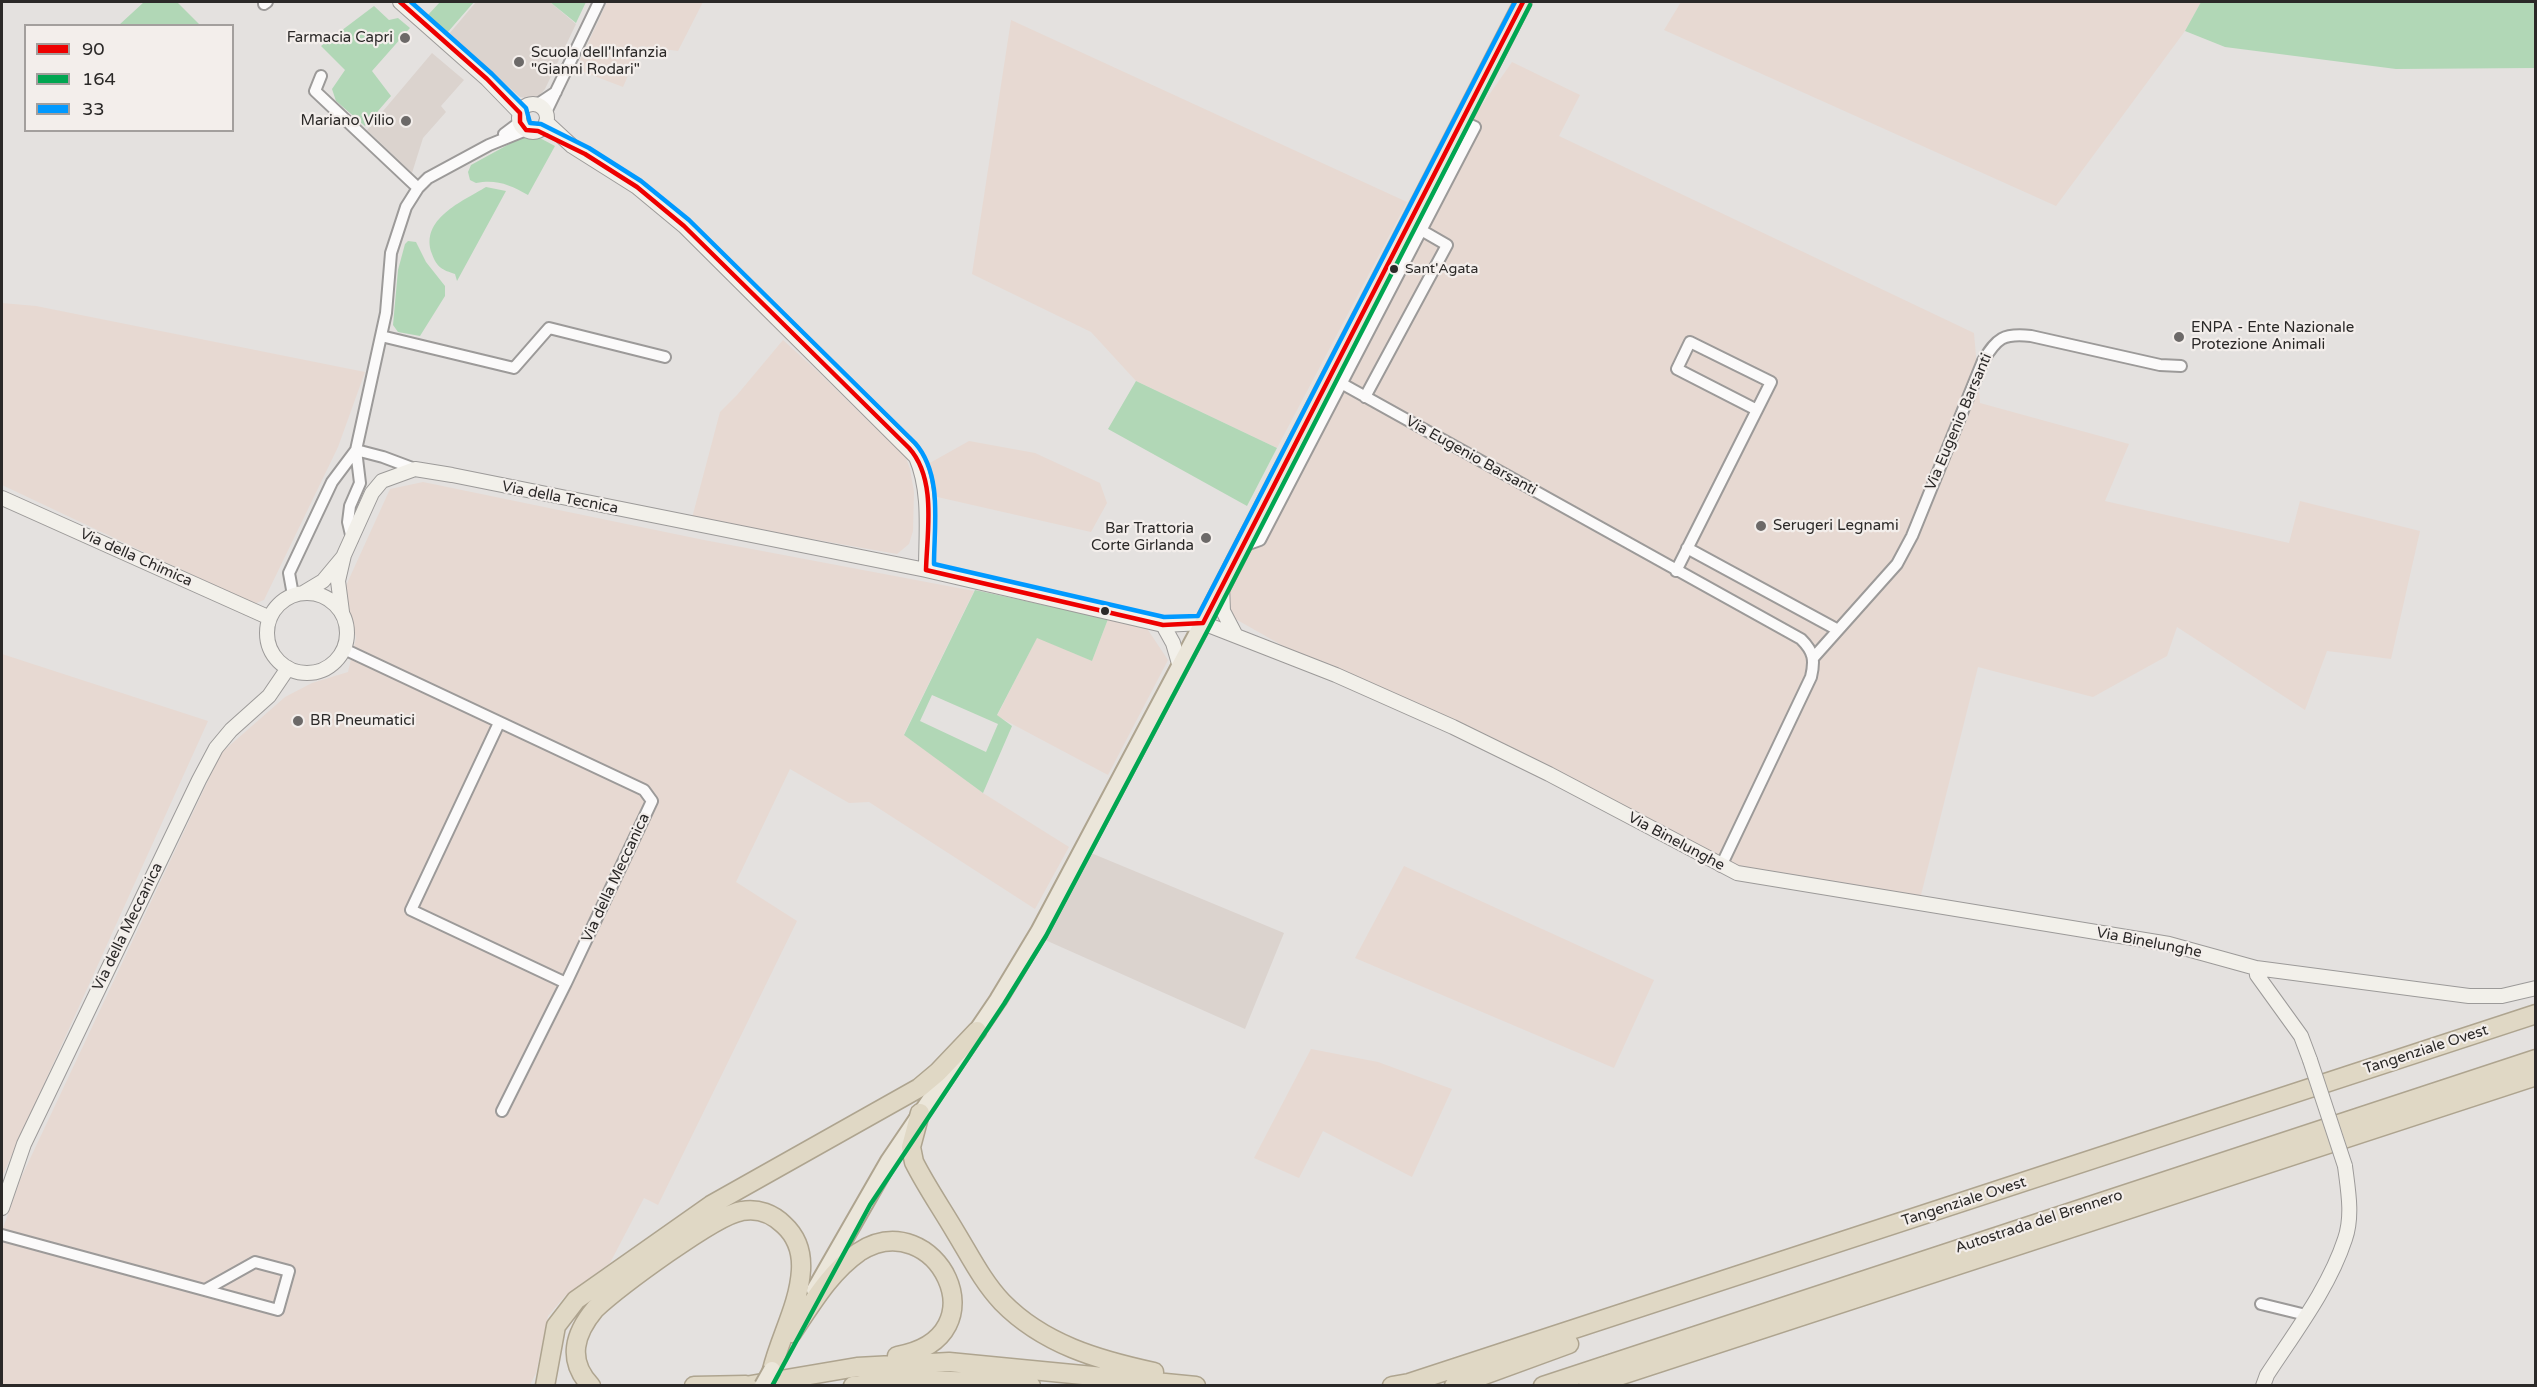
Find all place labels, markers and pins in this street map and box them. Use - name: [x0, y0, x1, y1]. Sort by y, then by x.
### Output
- place label: Farmacia Capri: [287, 29, 393, 47]
- marker: Farmacia Capri: [398, 31, 412, 45]
- place label: Scuola dell'Infanzia "Gianni Rodari": [531, 44, 667, 79]
- marker: Scuola dell'Infanzia "Gianni Rodari": [512, 55, 526, 69]
- place label: Mariano Vilio: [300, 112, 394, 130]
- marker: Mariano Vilio: [399, 114, 413, 128]
- place label: Sant'Agata: [1405, 261, 1478, 277]
- marker: Sant'Agata: [1388, 263, 1400, 275]
- place label: ENPA - Ente Nazionale Protezione Animali: [2191, 319, 2354, 354]
- marker: ENPA - Ente Nazionale Protezione Animali: [2172, 330, 2186, 344]
- place label: Serugeri Legnami: [1773, 517, 1899, 535]
- marker: Serugeri Legnami: [1754, 519, 1768, 533]
- place label: Bar Trattoria Corte Girlanda: [1091, 520, 1194, 555]
- marker: Bar Trattoria Corte Girlanda: [1199, 531, 1213, 545]
- unlabelled marker: [1099, 605, 1111, 617]
- place label: BR Pneumatici: [310, 712, 415, 730]
- marker: BR Pneumatici: [291, 714, 305, 728]

